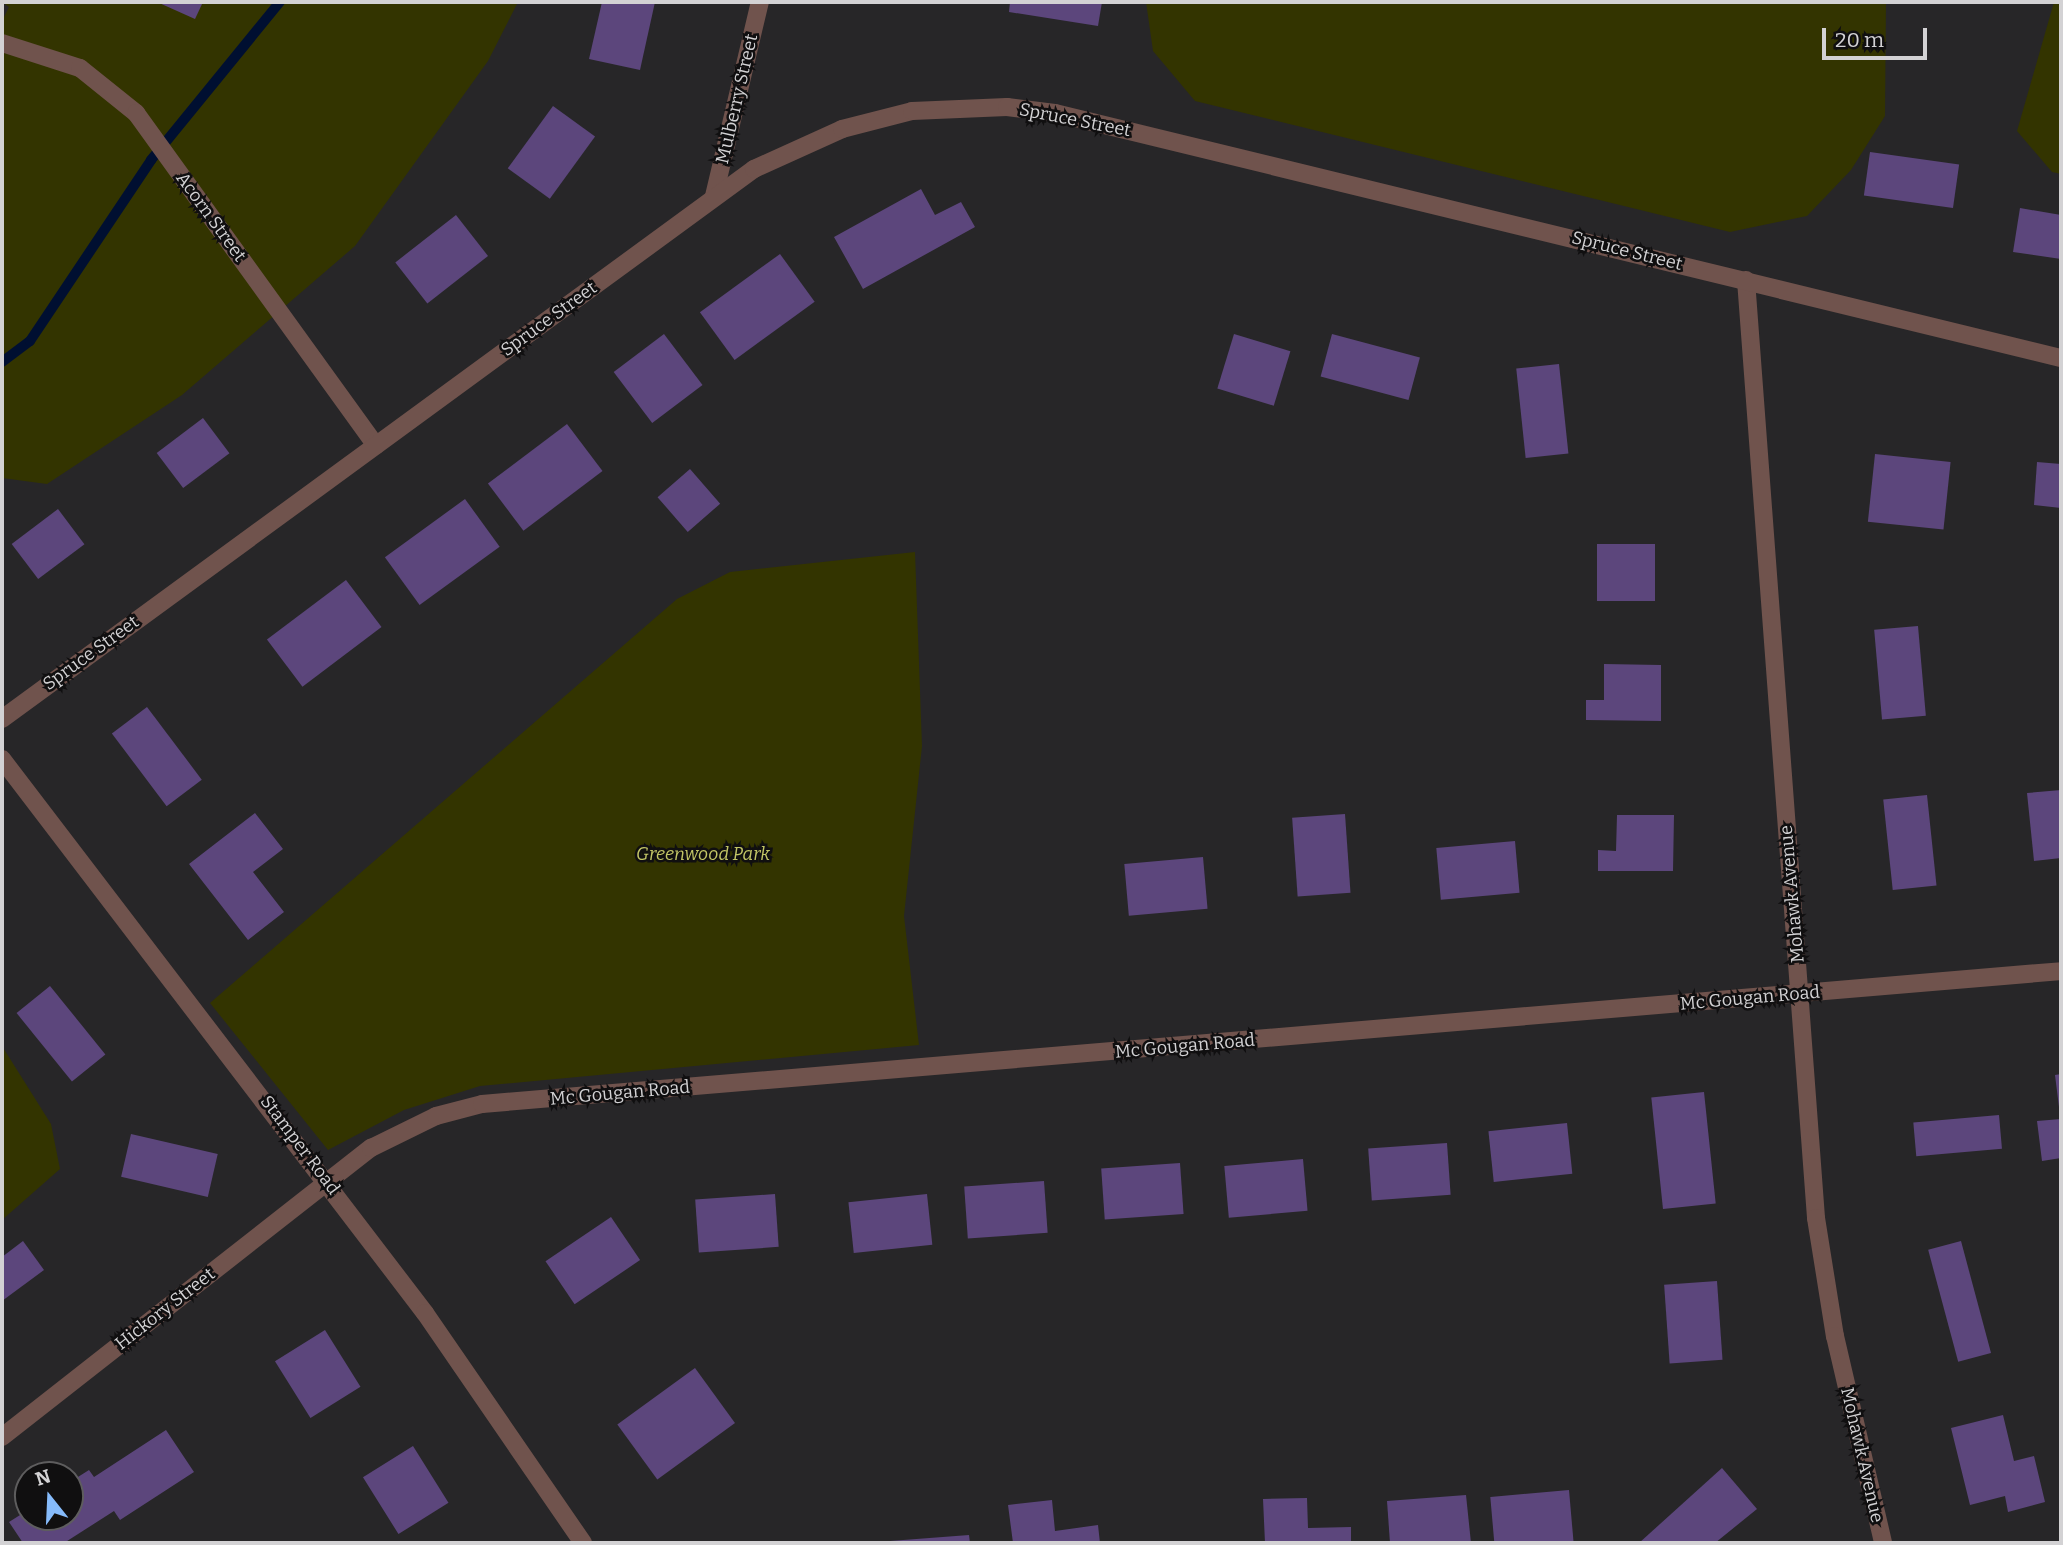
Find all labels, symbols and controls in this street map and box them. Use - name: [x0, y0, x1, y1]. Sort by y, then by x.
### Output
- scale bar: [1825, 14, 1930, 58]
- text: 20 m: [1835, 27, 1884, 53]
- street label: Mulberry Street: [712, 32, 762, 166]
- street label: Spruce Street: [1017, 99, 1133, 141]
- street label: Acorn Street: [171, 168, 251, 266]
- street label: Spruce Street: [1569, 227, 1685, 275]
- street label: Spruce Street: [497, 277, 601, 361]
- street label: Spruce Street: [39, 611, 143, 695]
- street label: Mohawk Avenue: [1775, 824, 1809, 964]
- park label: Greenwood Park: [636, 843, 770, 865]
- street label: Mc Gougan Road: [1679, 981, 1821, 1015]
- street label: Mc Gougan Road: [1114, 1029, 1256, 1063]
- street label: Mc Gougan Road: [549, 1076, 691, 1110]
- street label: Stamper Road: [256, 1091, 344, 1199]
- street label: Hickory Street: [111, 1263, 219, 1355]
- street label: Mohawk Avenue: [1836, 1385, 1888, 1525]
- north arrow: [14, 1461, 84, 1531]
- text: N: [32, 1464, 53, 1491]

